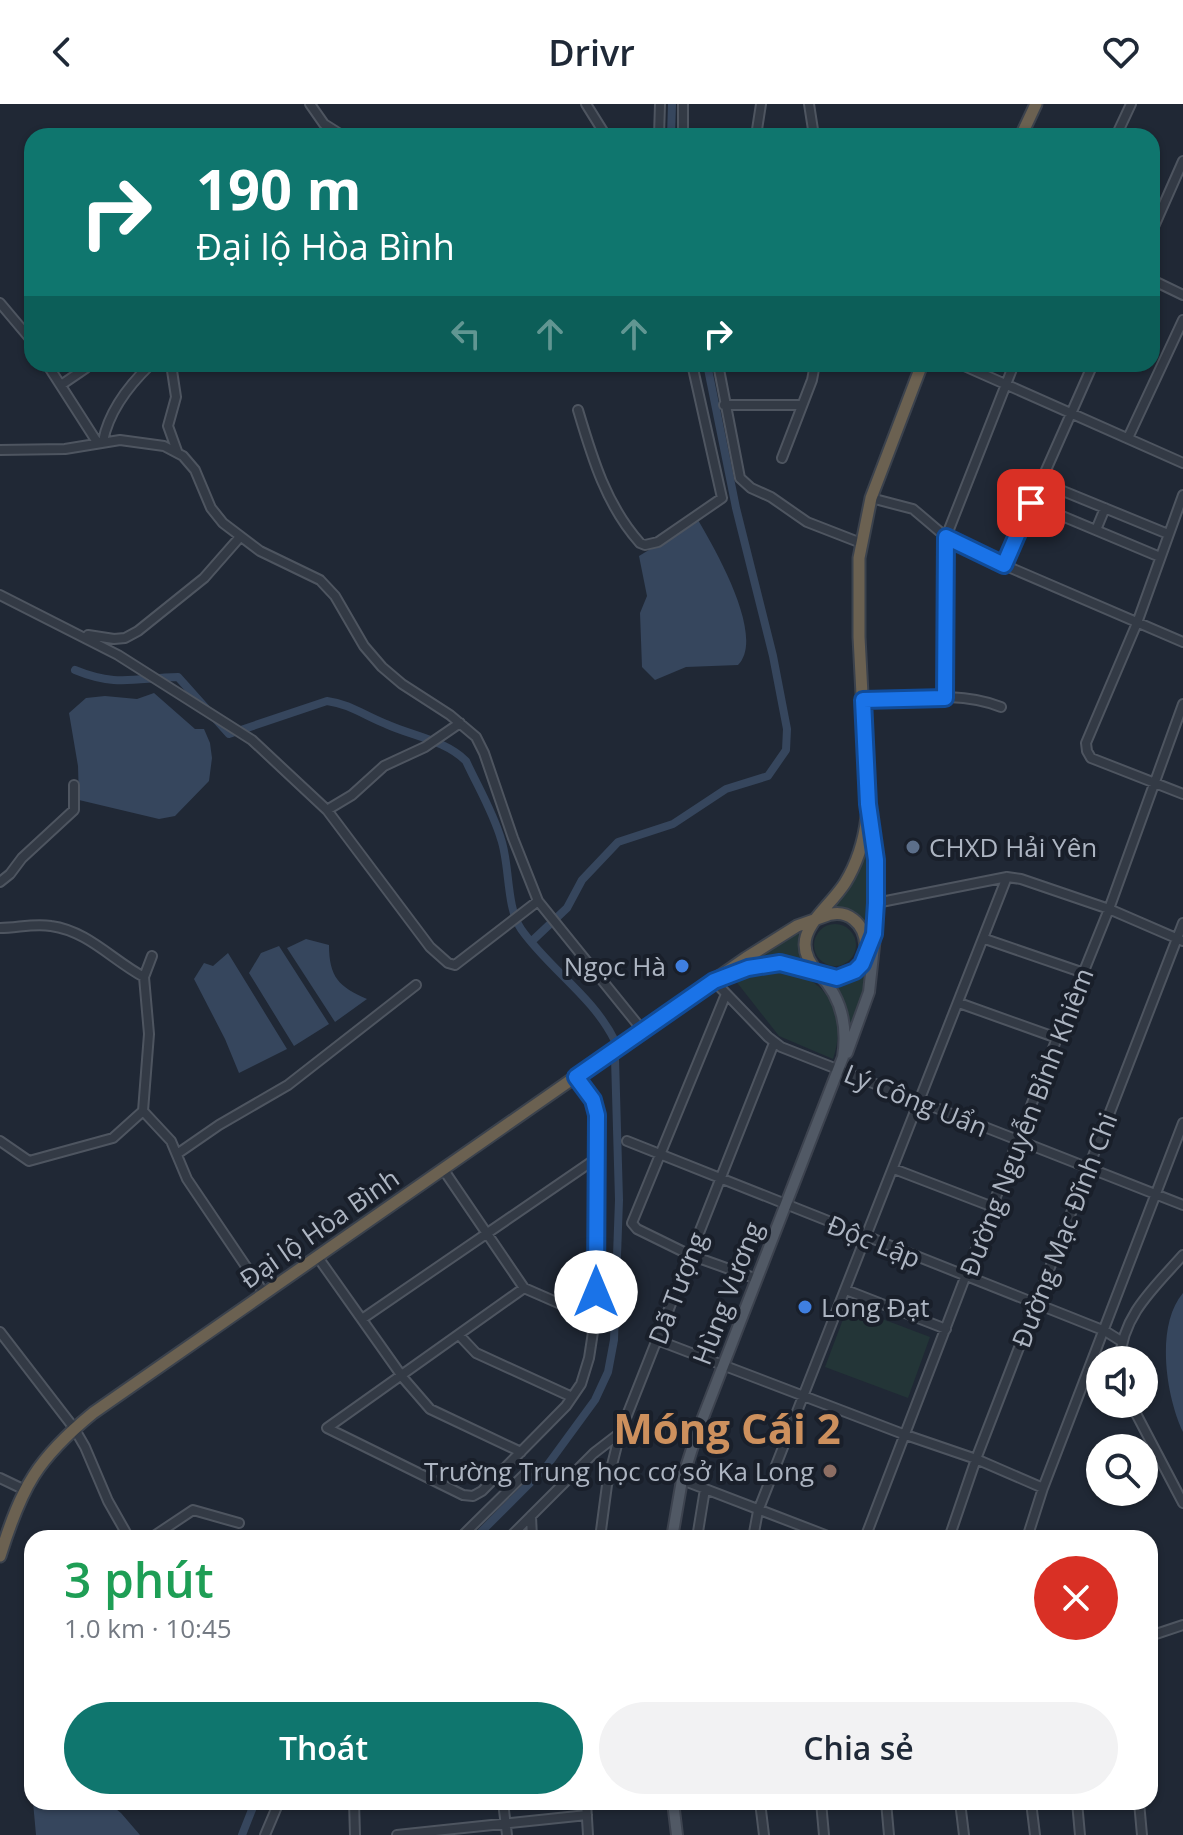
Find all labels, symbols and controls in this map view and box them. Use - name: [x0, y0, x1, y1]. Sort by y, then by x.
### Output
- text: Drivr: [548, 28, 635, 77]
- icon: back: [40, 30, 84, 74]
- icon: heart: [1099, 30, 1143, 74]
- text: 190 m: [196, 150, 362, 226]
- icon: right: [64, 160, 168, 264]
- text: Đại lộ Hòa Bình: [196, 222, 455, 271]
- icon: left: [444, 312, 488, 356]
- icon: ahead: [528, 312, 572, 356]
- icon: ahead: [612, 312, 656, 356]
- icon: right: [696, 312, 740, 356]
- pin: [997, 469, 1065, 537]
- icon: arrive: [1009, 481, 1053, 525]
- place label: CHXD Hải Yên: [929, 829, 1097, 865]
- marker: CHXD Hải Yên: [904, 838, 922, 856]
- place label: Ngọc Hà: [564, 948, 666, 984]
- marker: Ngọc Hà: [673, 957, 691, 975]
- street label: Đường Nguyễn Bỉnh Khiêm: [950, 963, 1102, 1281]
- street label: Lý Công Uẩn: [839, 1055, 993, 1145]
- street label: Đường Mạc Đĩnh Chi: [1003, 1107, 1125, 1353]
- street label: Đại lộ Hòa Bình: [232, 1160, 406, 1296]
- street label: Độc Lập: [822, 1206, 926, 1276]
- street label: Hùng Vương: [683, 1216, 771, 1370]
- street label: Dã Tượng: [639, 1227, 715, 1349]
- position arrow: [554, 1250, 638, 1334]
- place label: Long Đạt: [821, 1289, 930, 1325]
- marker: Long Đạt: [796, 1298, 814, 1316]
- map controls: [1086, 1346, 1158, 1506]
- button: sound: [1086, 1346, 1158, 1418]
- district label: Móng Cái 2: [613, 1399, 841, 1456]
- button: search: [1086, 1434, 1158, 1506]
- place label: Trường Trung học cơ sở Ka Long: [424, 1453, 814, 1489]
- marker: Trường Trung học cơ sở Ka Long: [821, 1462, 839, 1480]
- text: 3 phút: [64, 1547, 214, 1612]
- button: close: [1034, 1556, 1118, 1640]
- text: 1.0 km · 10:45: [64, 1610, 232, 1646]
- button: Thoát: [64, 1702, 583, 1794]
- button: Chia sẻ: [599, 1702, 1118, 1794]

